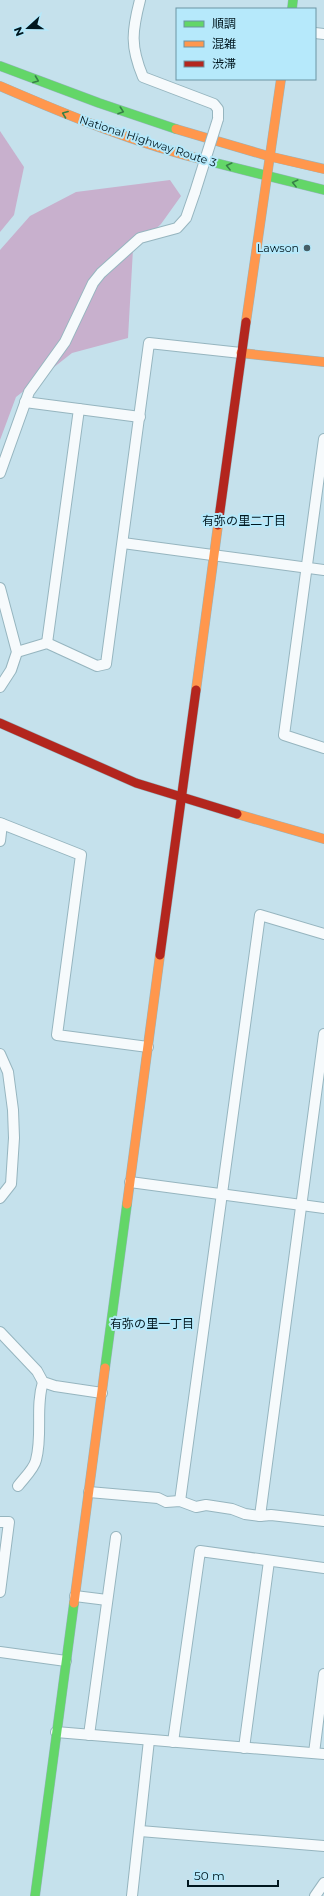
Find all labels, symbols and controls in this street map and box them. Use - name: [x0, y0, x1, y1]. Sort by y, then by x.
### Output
- north arrow: [8, 8, 48, 48]
- legend: [176, 8, 316, 80]
- text: 順調: [212, 16, 236, 31]
- text: N: [11, 25, 27, 38]
- text: 混雑: [212, 36, 236, 51]
- text: 渋滞: [212, 56, 236, 71]
- one-way arrow: [32, 75, 39, 83]
- one-way arrow: [118, 106, 125, 114]
- one-way arrow: [62, 110, 69, 118]
- street label: National Highway Route 3: [78, 112, 218, 170]
- one-way arrow: [226, 162, 233, 171]
- one-way arrow: [292, 179, 299, 187]
- place label: Lawson: [257, 241, 299, 255]
- marker: Lawson: [302, 243, 312, 253]
- district label: 有弥の里二丁目: [202, 513, 286, 528]
- district label: 有弥の里一丁目: [110, 1316, 194, 1331]
- scale bar: [188, 1862, 278, 1888]
- text: 50 m: [194, 1868, 225, 1883]

